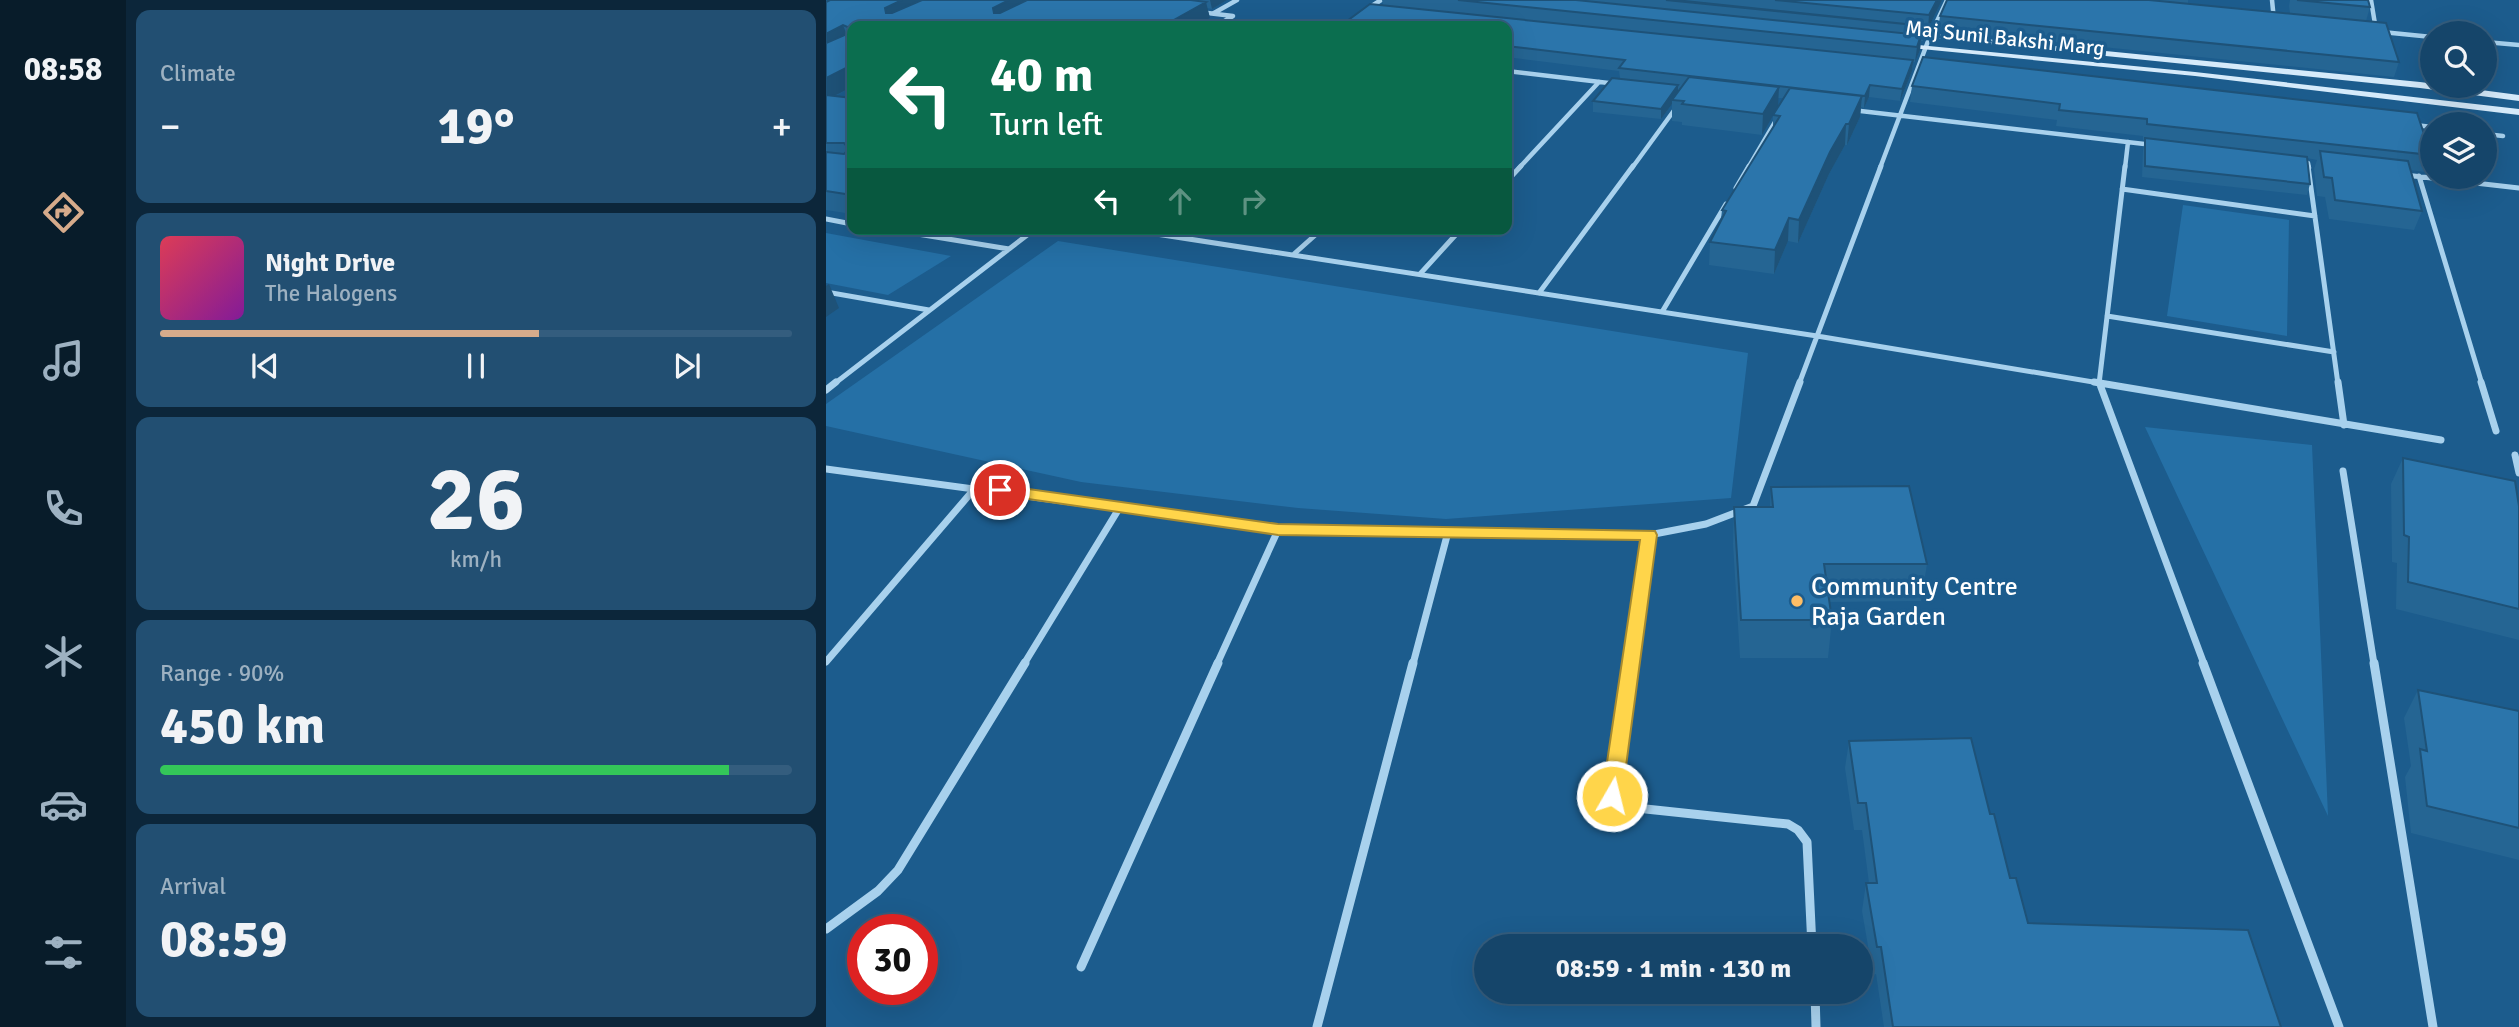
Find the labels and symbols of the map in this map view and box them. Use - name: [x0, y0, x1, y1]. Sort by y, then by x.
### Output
- street label: Maj Sunil Bakshi Marg: [1904, 15, 2106, 61]
- pin: [970, 460, 1030, 520]
- place label: Community Centre Raja Garden: [1811, 571, 2018, 633]
- marker: Community Centre Raja Garden: [1789, 593, 1805, 609]
- position arrow: [1575, 759, 1649, 833]
- speed limit sign: 30: [847, 914, 938, 1005]

